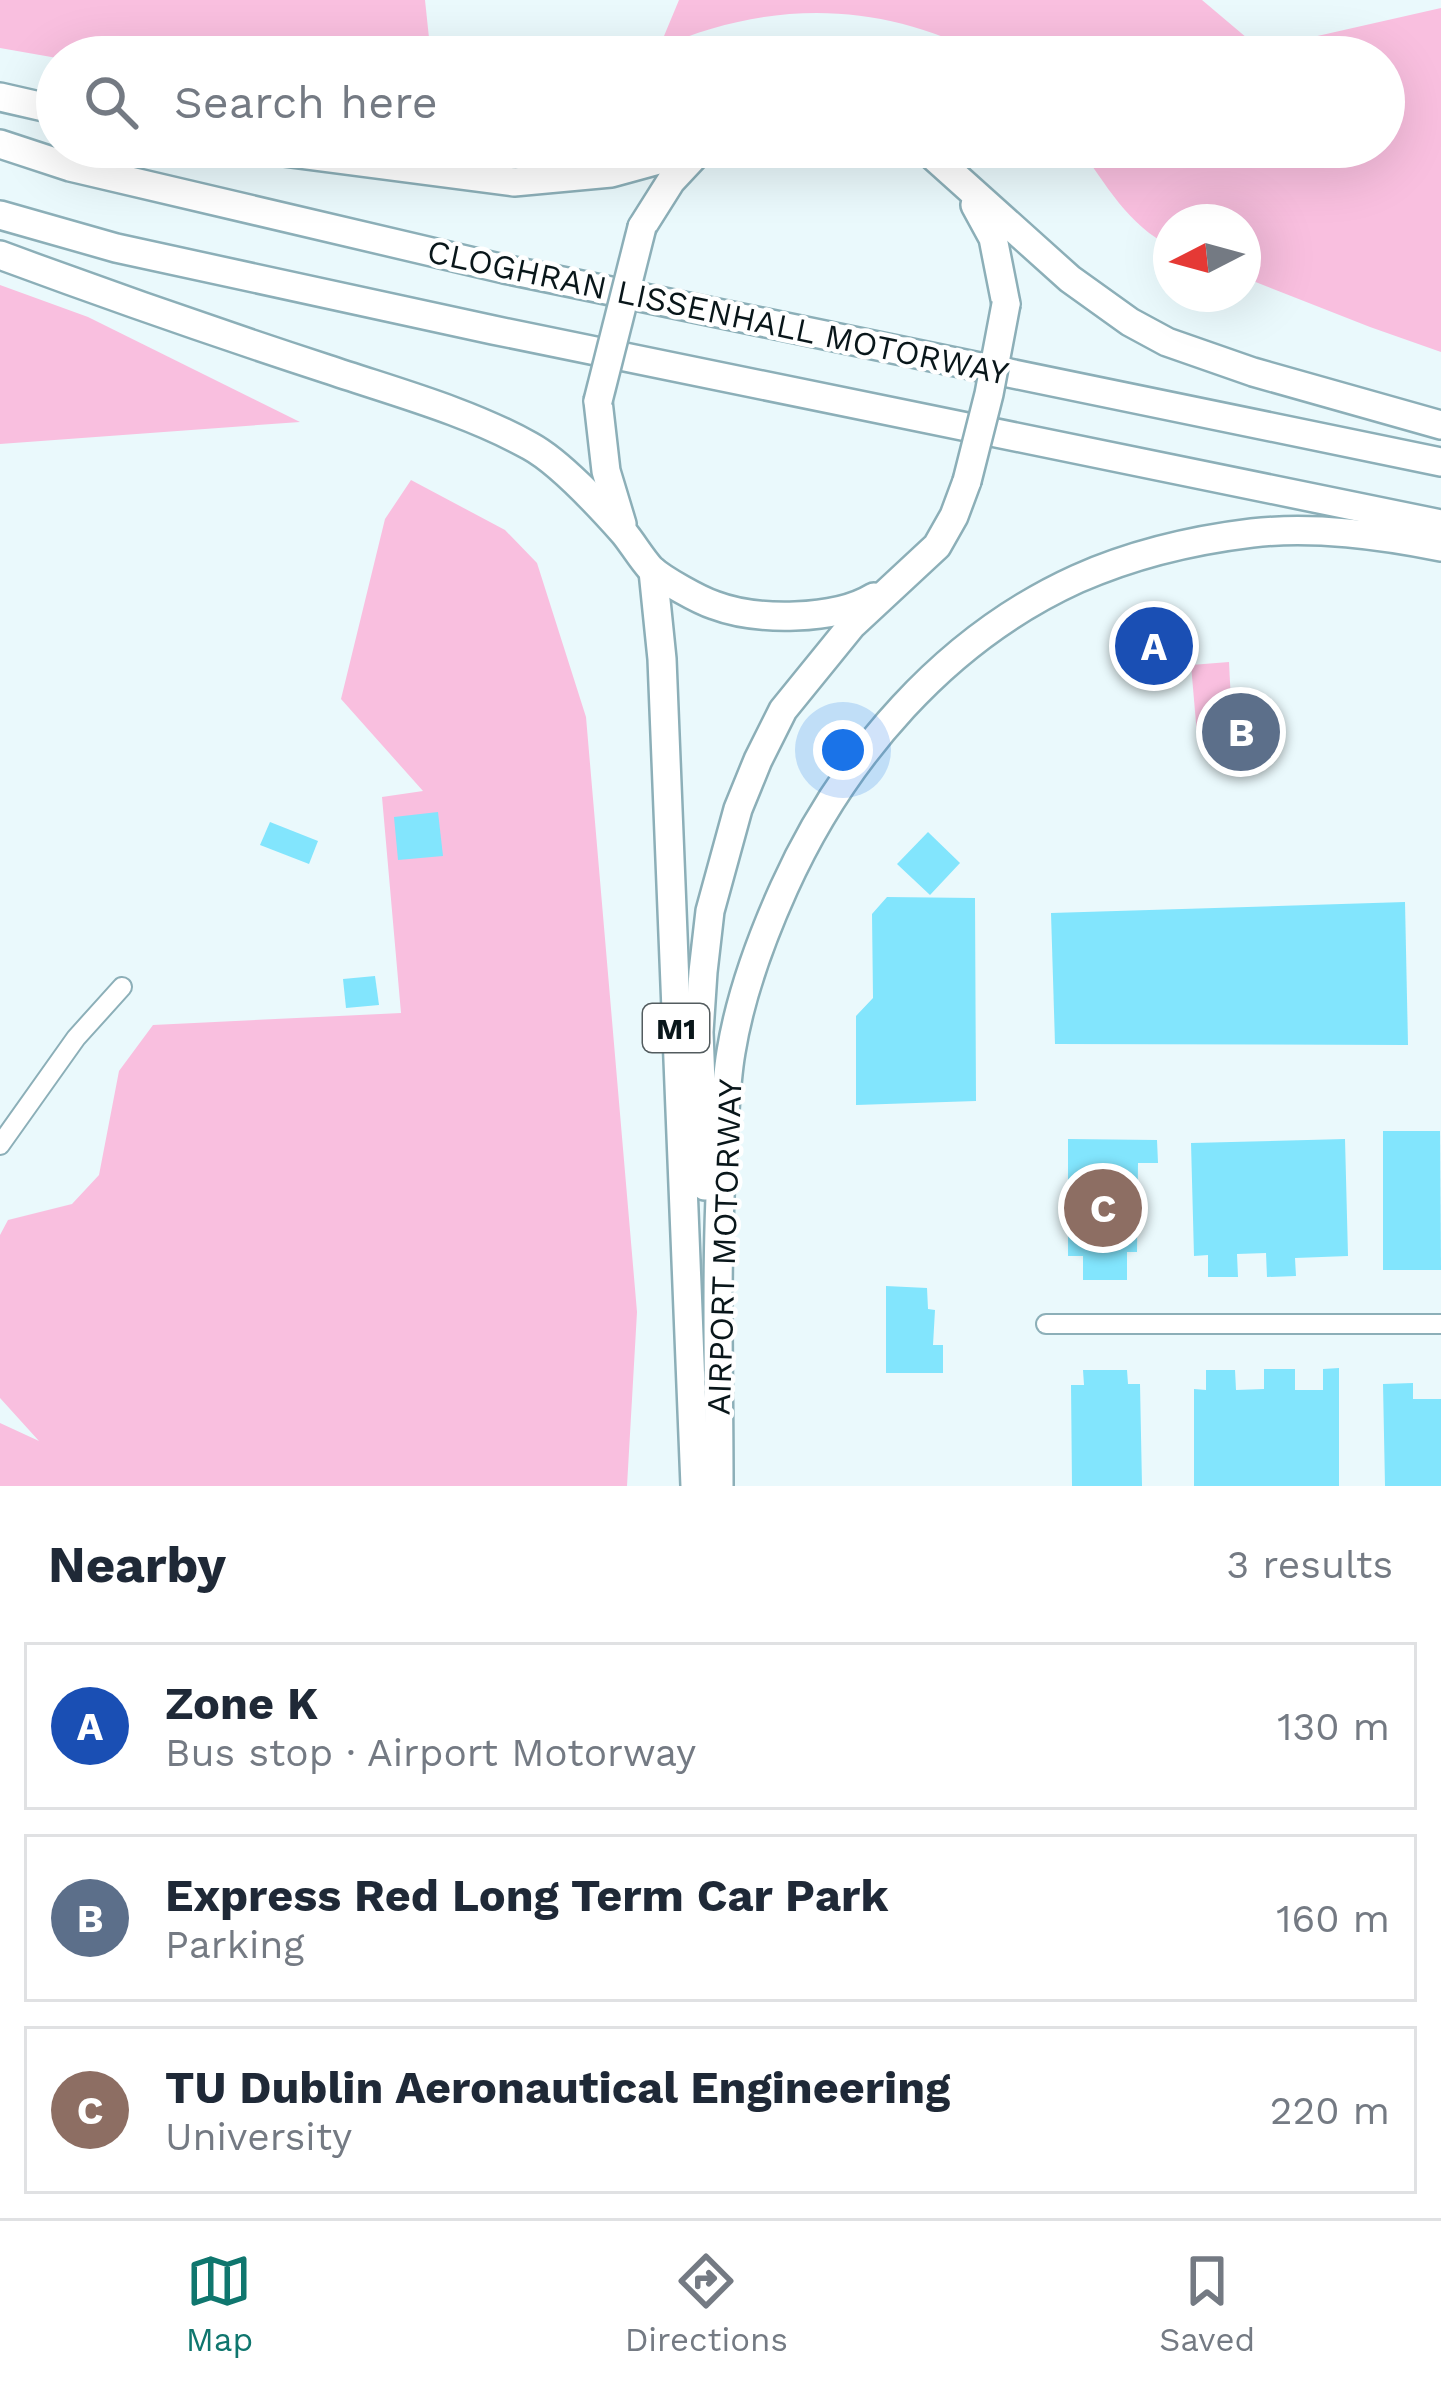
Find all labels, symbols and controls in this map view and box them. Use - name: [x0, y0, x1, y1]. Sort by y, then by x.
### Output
- search box: [36, 36, 1405, 168]
- icon: search: [78, 69, 144, 135]
- text: Search here: [174, 76, 438, 129]
- north arrow: [1153, 204, 1261, 312]
- street label: CLOGHRAN LISSENHALL MOTORWAY: [424, 231, 1012, 393]
- pin: A: [1115, 601, 1193, 691]
- pin: B: [1202, 687, 1280, 777]
- your location: [813, 720, 873, 780]
- road number: M1: [643, 1004, 709, 1052]
- street label: AIRPORT MOTORWAY: [699, 1078, 749, 1416]
- pin: C: [1064, 1163, 1142, 1253]
- text: Nearby: [48, 1535, 226, 1594]
- text: 3 results: [1227, 1542, 1393, 1587]
- text: Zone K: [165, 1677, 318, 1730]
- text: A: [77, 1704, 103, 1749]
- text: 130 m: [1277, 1704, 1390, 1749]
- text: Bus stop · Airport Motorway: [165, 1730, 696, 1775]
- text: Express Red Long Term Car Park: [165, 1869, 888, 1922]
- text: B: [77, 1896, 103, 1941]
- text: 160 m: [1276, 1896, 1390, 1941]
- text: Parking: [165, 1922, 304, 1967]
- text: TU Dublin Aeronautical Engineering: [165, 2061, 950, 2114]
- text: C: [77, 2088, 103, 2133]
- text: 220 m: [1270, 2088, 1390, 2133]
- text: University: [165, 2114, 352, 2159]
- tab: Map: [186, 2248, 253, 2359]
- tab: Directions: [625, 2248, 788, 2359]
- tab: Saved: [1159, 2248, 1255, 2359]

